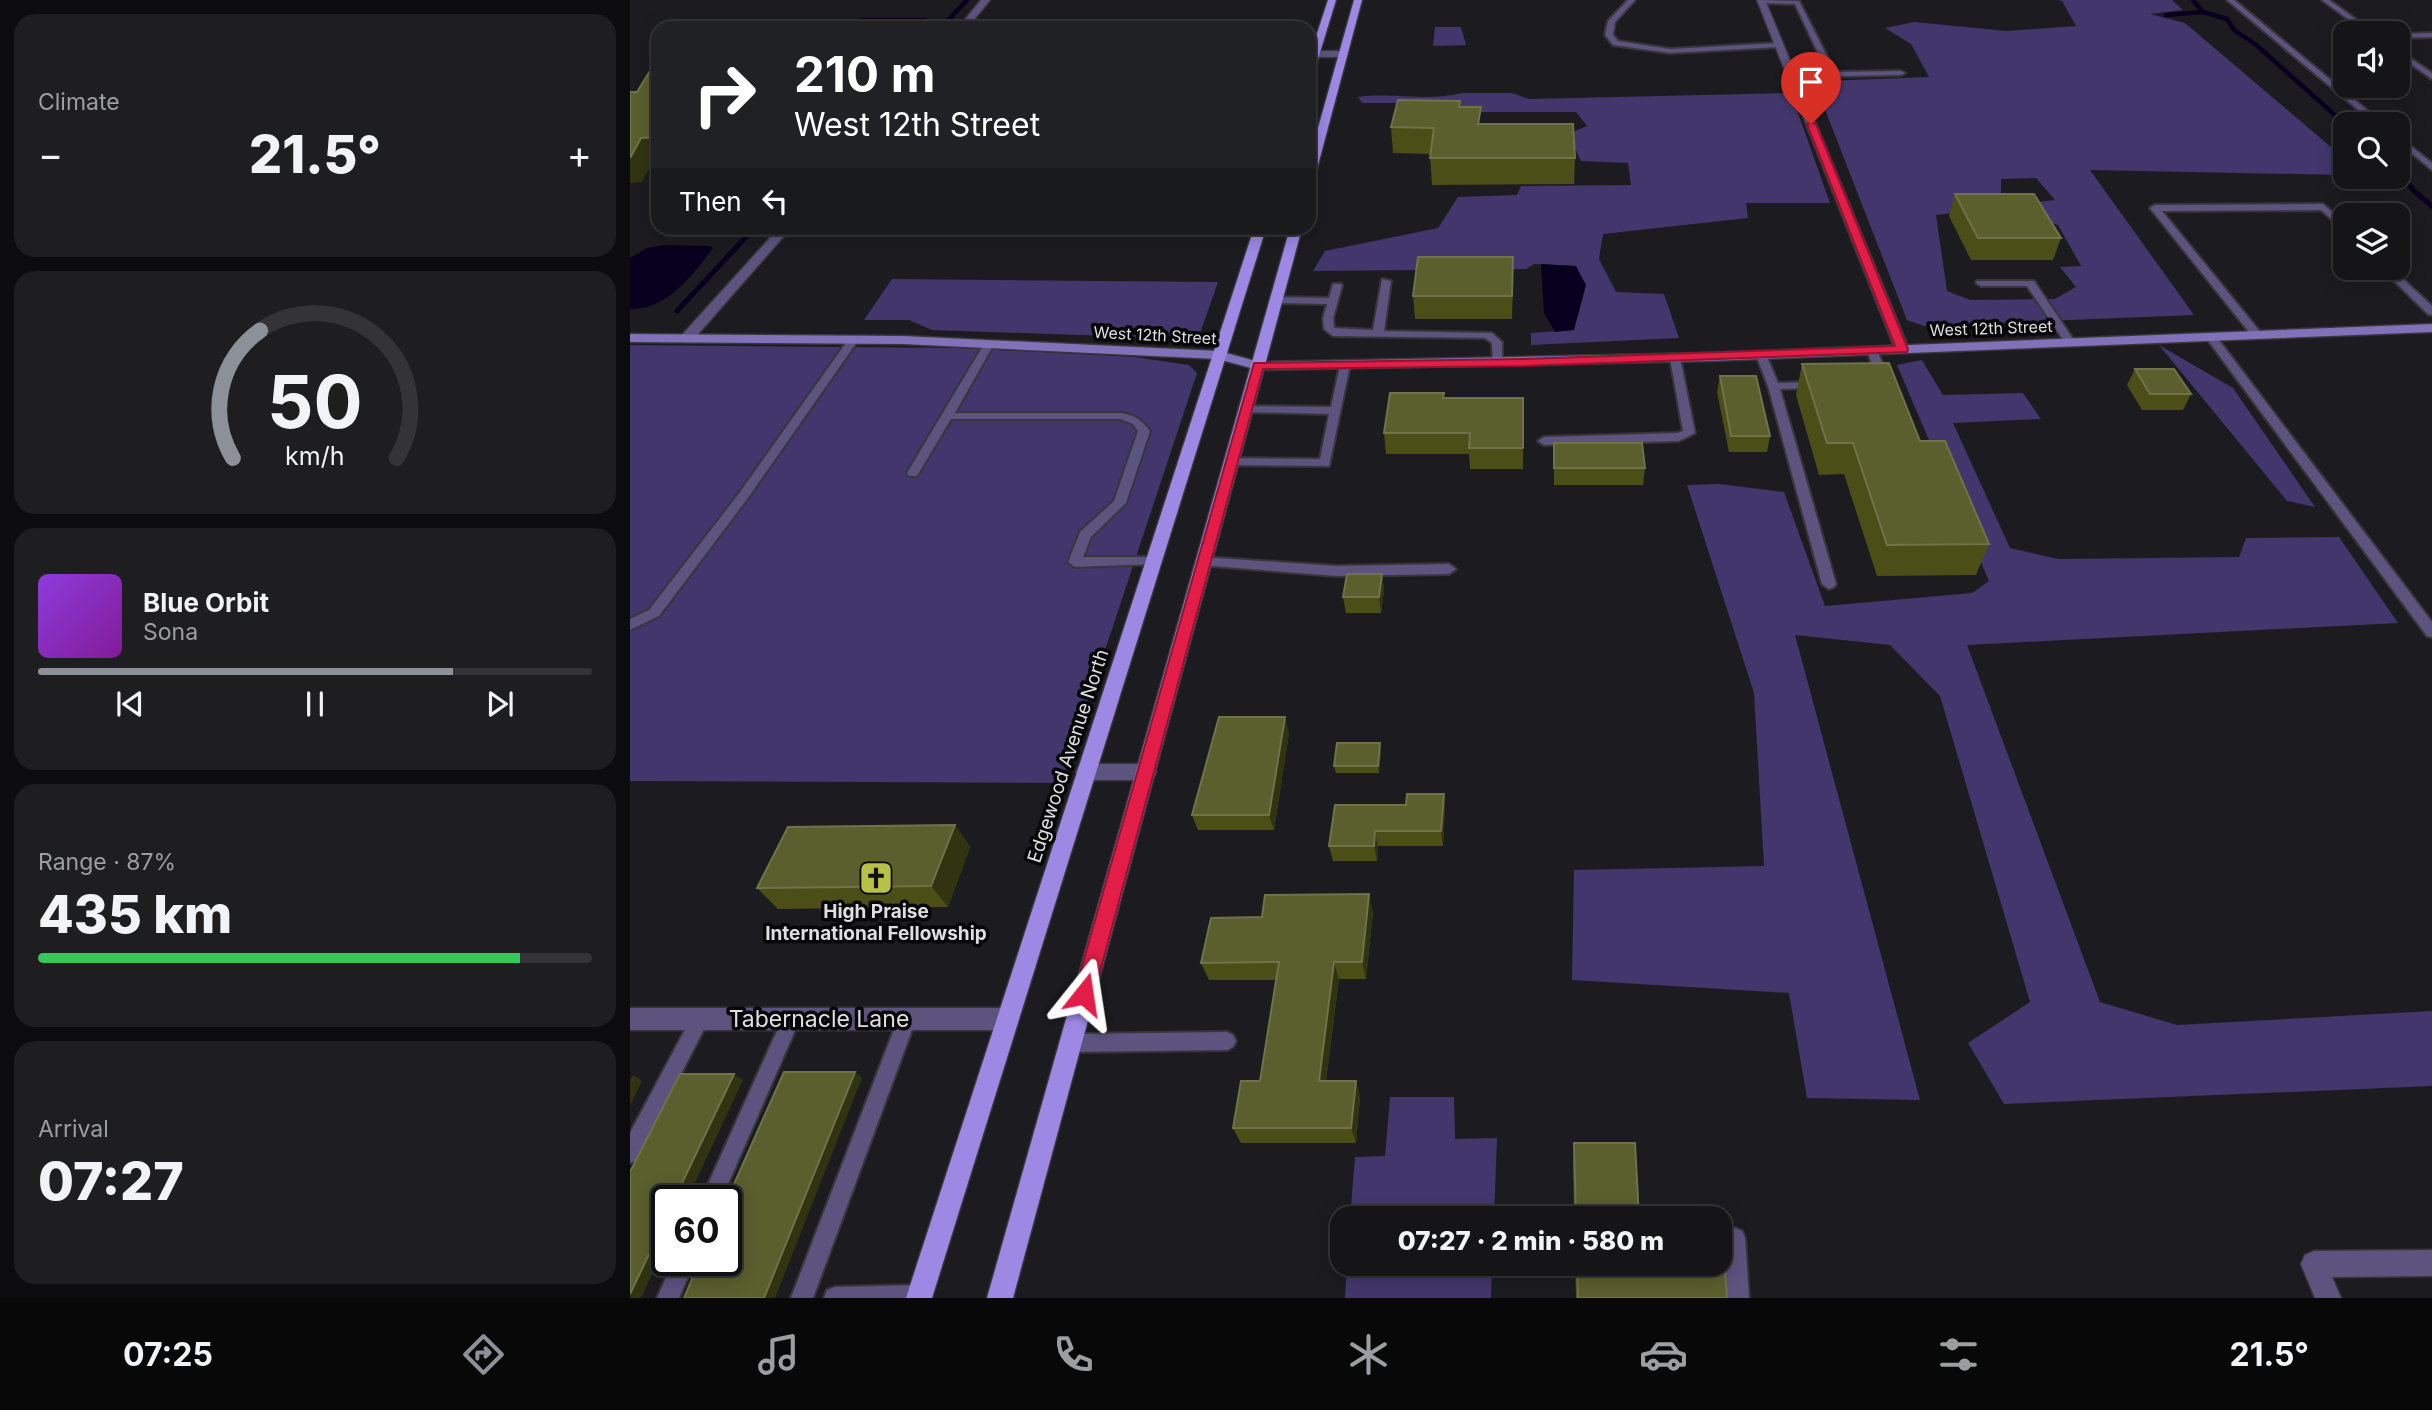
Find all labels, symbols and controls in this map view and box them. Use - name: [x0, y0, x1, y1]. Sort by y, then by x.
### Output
- map controls: [2333, 21, 2410, 280]
- button: sound: [2333, 21, 2410, 98]
- text: 210 m: [794, 45, 935, 104]
- icon: right: [679, 49, 770, 140]
- pin: [1781, 52, 1841, 124]
- icon: arrive: [1792, 63, 1830, 101]
- text: Climate: [38, 88, 120, 116]
- text: West 12th Street: [794, 105, 1040, 144]
- button: search: [2333, 112, 2410, 189]
- text: 21.5°: [249, 123, 381, 186]
- text: −: [38, 131, 63, 177]
- text: +: [567, 131, 592, 177]
- icon: left: [756, 182, 794, 220]
- text: Then: [679, 186, 742, 217]
- button: layers: [2333, 203, 2410, 280]
- street label: West 12th Street: [1929, 316, 2053, 340]
- street label: West 12th Street: [1093, 322, 1217, 348]
- text: 50: [267, 358, 363, 447]
- text: km/h: [285, 441, 345, 471]
- text: Blue Orbit: [143, 587, 269, 618]
- text: Sona: [143, 618, 198, 646]
- street label: Edgewood Avenue North: [1023, 646, 1113, 866]
- icon: previous: [111, 685, 149, 723]
- icon: pause: [296, 685, 334, 723]
- icon: next: [481, 685, 519, 723]
- text: Range · 87%: [38, 848, 176, 876]
- church icon: High Praise International Fellowship: [857, 859, 895, 897]
- text: 435 km: [38, 883, 232, 946]
- place label: High Praise International Fellowship: [765, 900, 987, 945]
- position arrow: [1047, 957, 1121, 1031]
- street label: Tabernacle Lane: [729, 1005, 909, 1033]
- text: Arrival: [38, 1115, 109, 1143]
- text: 07:27: [38, 1150, 184, 1213]
- speed limit sign: 60: [651, 1185, 742, 1276]
- text: 07:27 · 2 min · 580 m: [1398, 1225, 1664, 1256]
- icon: directions: [459, 1330, 508, 1379]
- icon: music: [754, 1330, 803, 1379]
- icon: phone: [1049, 1330, 1098, 1379]
- icon: climate: [1344, 1330, 1393, 1379]
- icon: car: [1639, 1330, 1688, 1379]
- icon: filters: [1934, 1330, 1983, 1379]
- text: 07:25: [123, 1335, 213, 1374]
- text: 21.5°: [2229, 1335, 2309, 1374]

